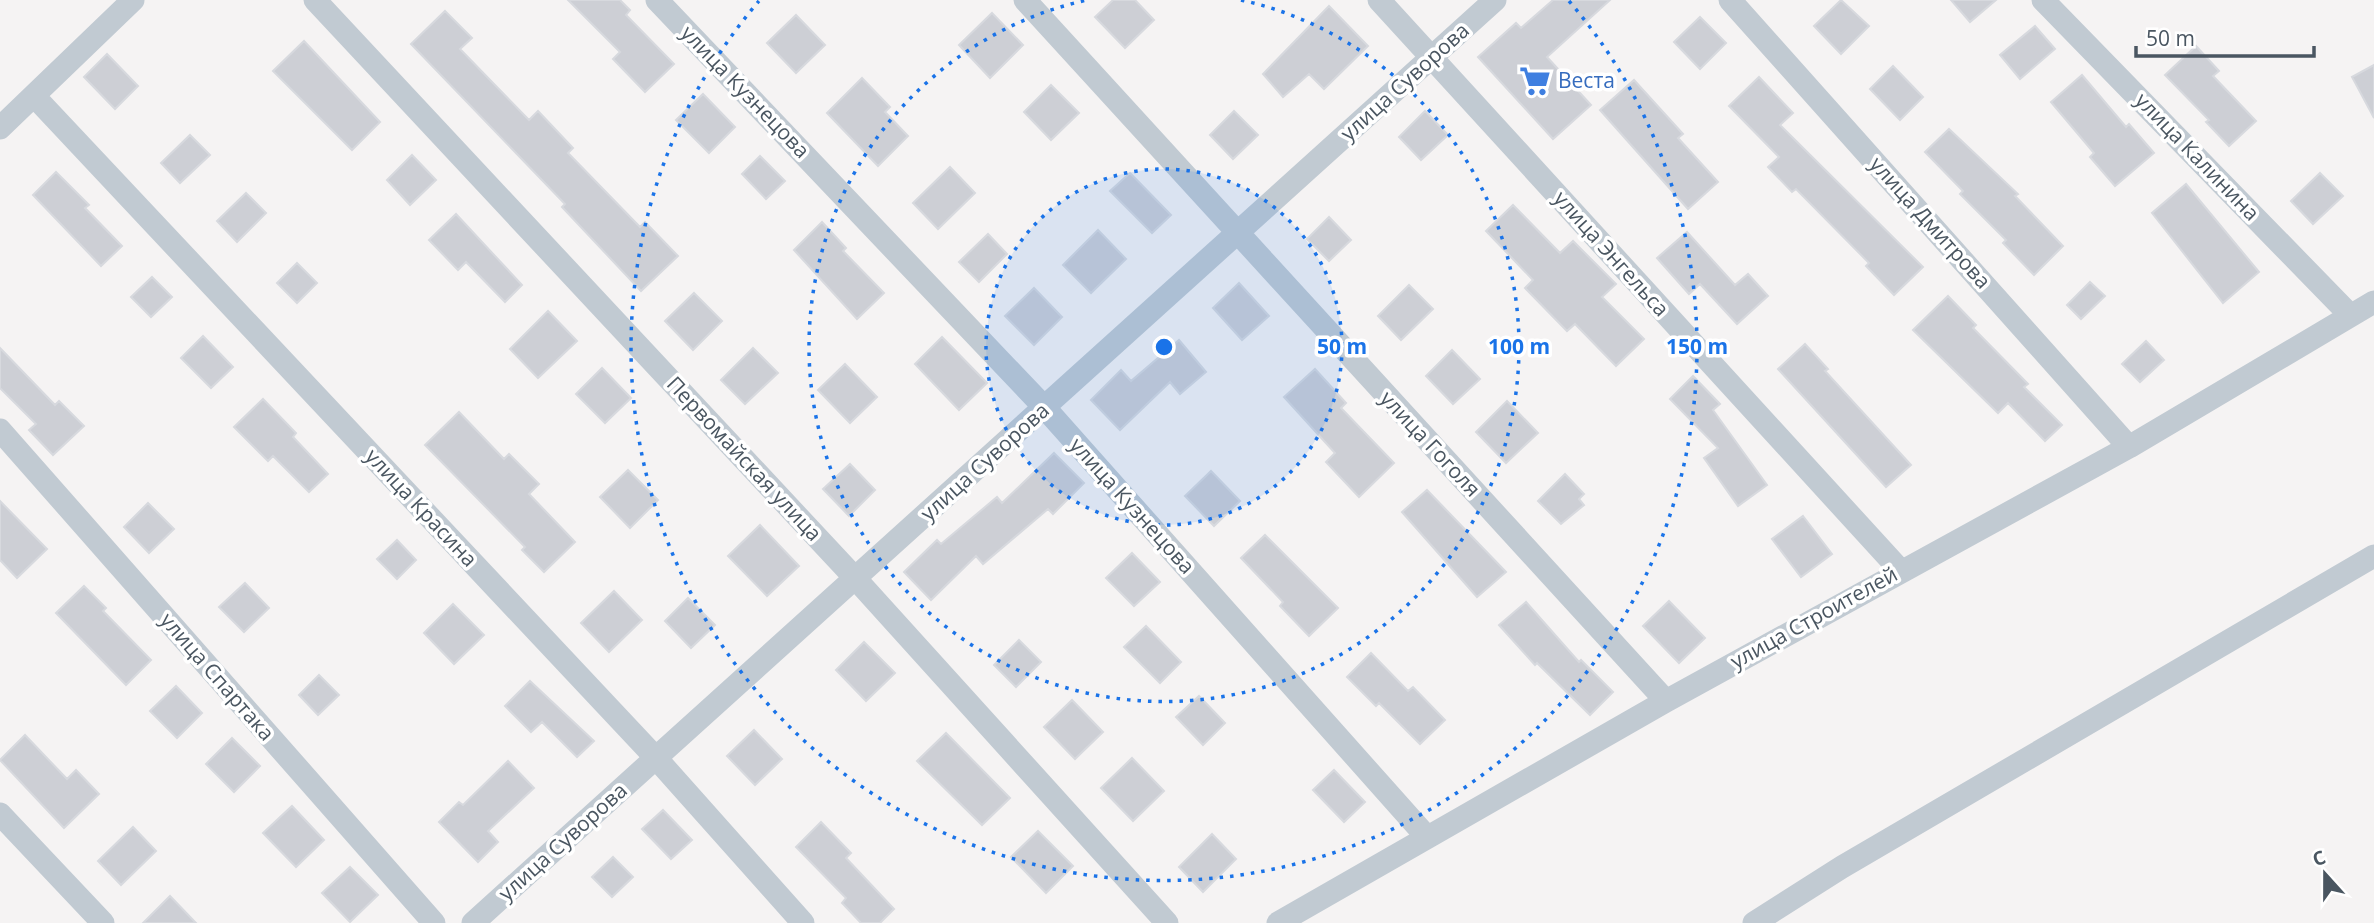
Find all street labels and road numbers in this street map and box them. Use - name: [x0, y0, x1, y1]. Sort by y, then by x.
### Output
- street label: улица Суворова: [1334, 16, 1475, 146]
- street label: улица Кузнецова: [675, 19, 816, 164]
- street label: улица Калинина: [2129, 86, 2266, 226]
- street label: улица Дмитрова: [1864, 150, 1997, 294]
- street label: улица Энгельса: [1548, 185, 1676, 322]
- street label: Первомайская улица: [661, 370, 828, 547]
- street label: улица Гоголя: [1374, 384, 1487, 502]
- street label: улица Суворова: [914, 396, 1055, 526]
- street label: улица Кузнецова: [1064, 431, 1201, 579]
- street label: улица Красина: [360, 442, 484, 572]
- street label: улица Строителей: [1725, 560, 1902, 675]
- street label: улица Спартака: [154, 606, 281, 746]
- street label: улица Суворова: [492, 776, 633, 906]

